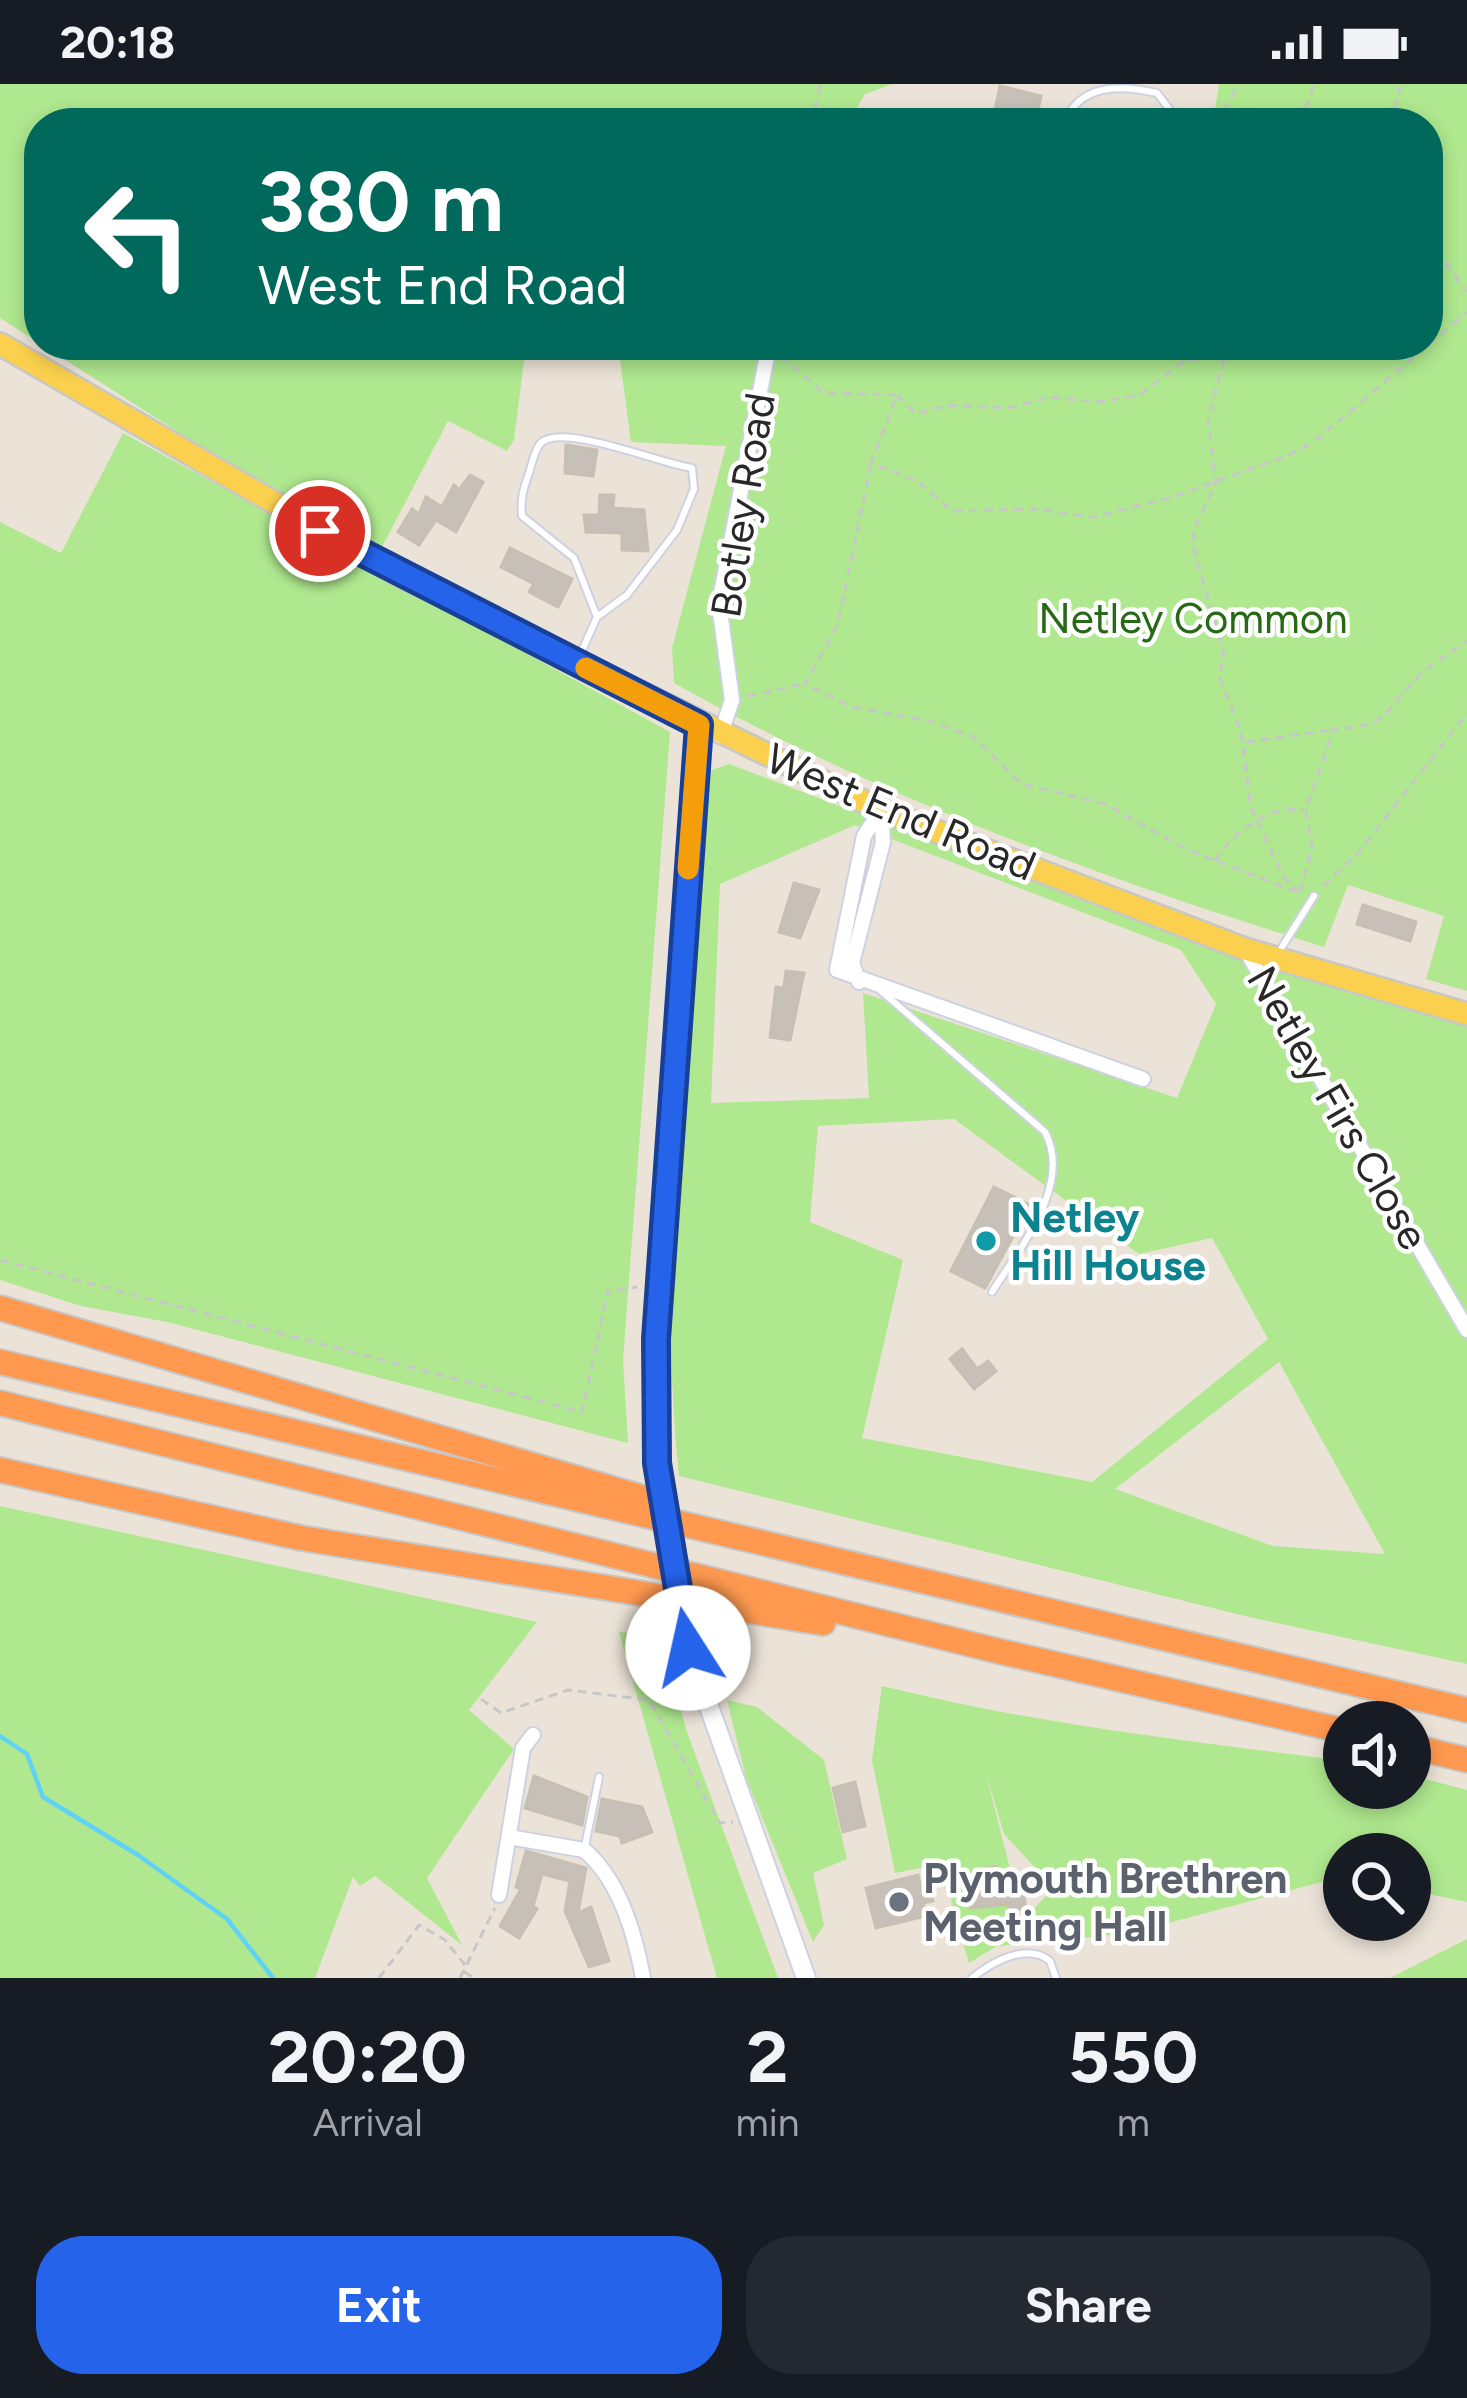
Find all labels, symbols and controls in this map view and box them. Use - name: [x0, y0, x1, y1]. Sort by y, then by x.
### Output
- text: 20:18: [60, 15, 175, 69]
- text: 380 m: [258, 151, 504, 252]
- icon: left: [60, 156, 216, 312]
- text: West End Road: [258, 253, 627, 318]
- street label: Botley Road: [700, 389, 786, 621]
- pin: [269, 480, 371, 582]
- icon: arrive: [287, 498, 353, 564]
- park label: Netley Common: [1038, 593, 1348, 644]
- street label: West End Road: [759, 732, 1043, 892]
- street label: Netley Firs Close: [1236, 957, 1440, 1259]
- place label: Netley Hill House: [1010, 1192, 1206, 1291]
- marker: Netley Hill House: [973, 1228, 999, 1254]
- position arrow: [625, 1585, 751, 1711]
- map controls: [1323, 1701, 1431, 1941]
- button: sound: [1323, 1701, 1431, 1809]
- button: search: [1323, 1833, 1431, 1941]
- place label: Plymouth Brethren Meeting Hall: [923, 1853, 1287, 1952]
- marker: Plymouth Brethren Meeting Hall: [886, 1889, 912, 1915]
- text: 20:20: [269, 2014, 467, 2100]
- text: 2: [747, 2014, 788, 2100]
- text: 550: [1068, 2014, 1198, 2100]
- text: Arrival: [313, 2099, 423, 2146]
- text: min: [736, 2099, 800, 2146]
- text: m: [1117, 2099, 1150, 2146]
- button: Exit: [36, 2236, 722, 2374]
- button: Share: [746, 2236, 1431, 2374]

